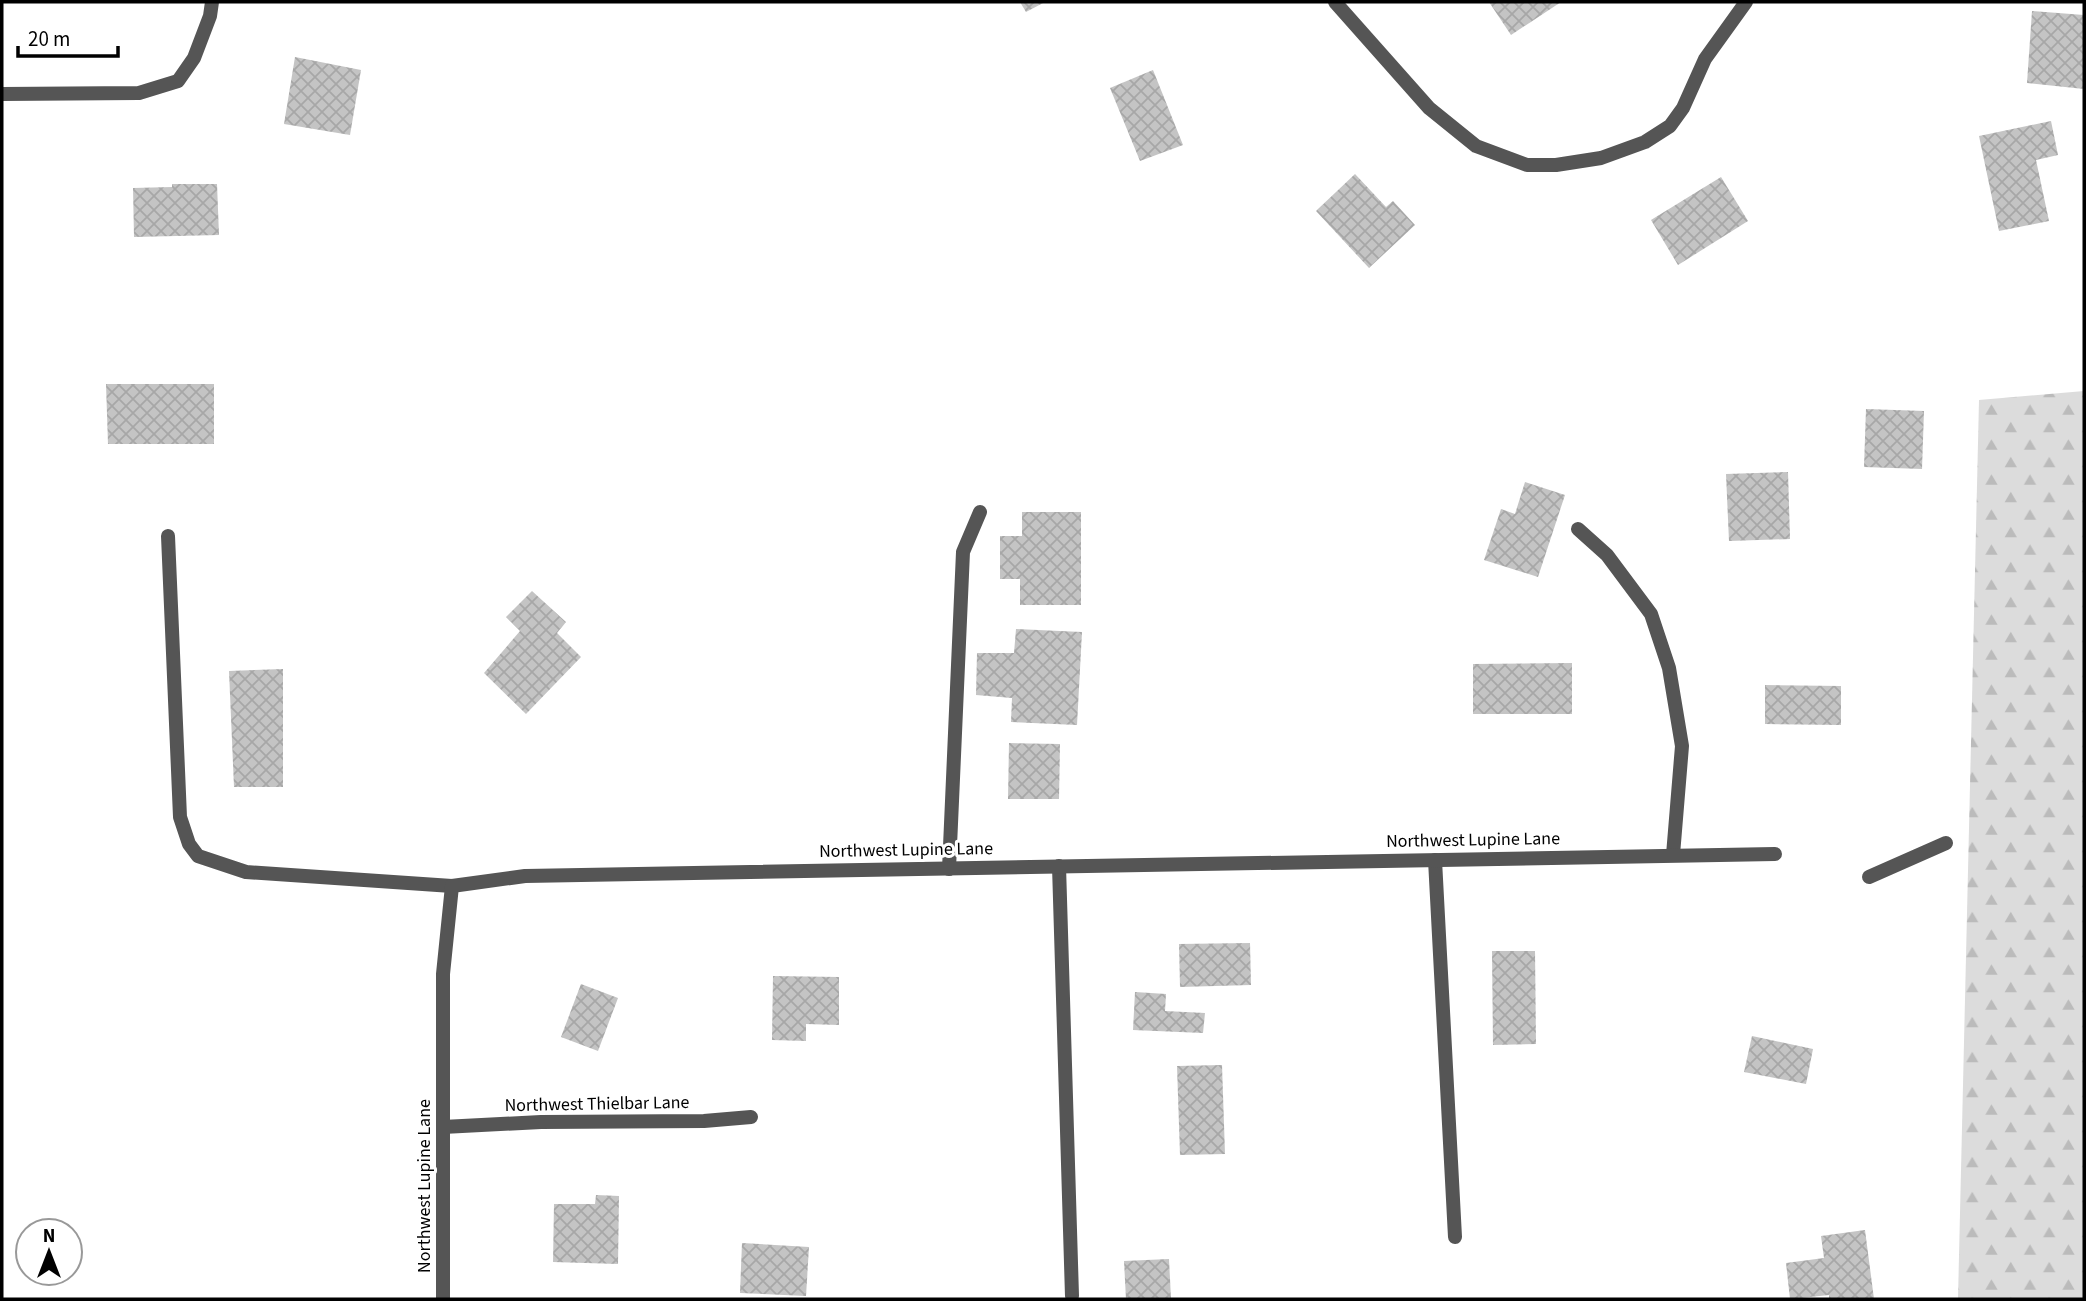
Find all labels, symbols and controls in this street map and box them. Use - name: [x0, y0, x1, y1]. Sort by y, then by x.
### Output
- scale bar: [18, 14, 117, 58]
- text: 20 m: [28, 24, 70, 54]
- street label: Northwest Lupine Lane: [1386, 826, 1560, 854]
- street label: Northwest Lupine Lane: [819, 836, 993, 864]
- street label: Northwest Thielbar Lane: [504, 1090, 690, 1118]
- street label: Northwest Lupine Lane: [412, 1099, 437, 1273]
- north arrow: [14, 1217, 84, 1287]
- text: N: [43, 1223, 55, 1250]

